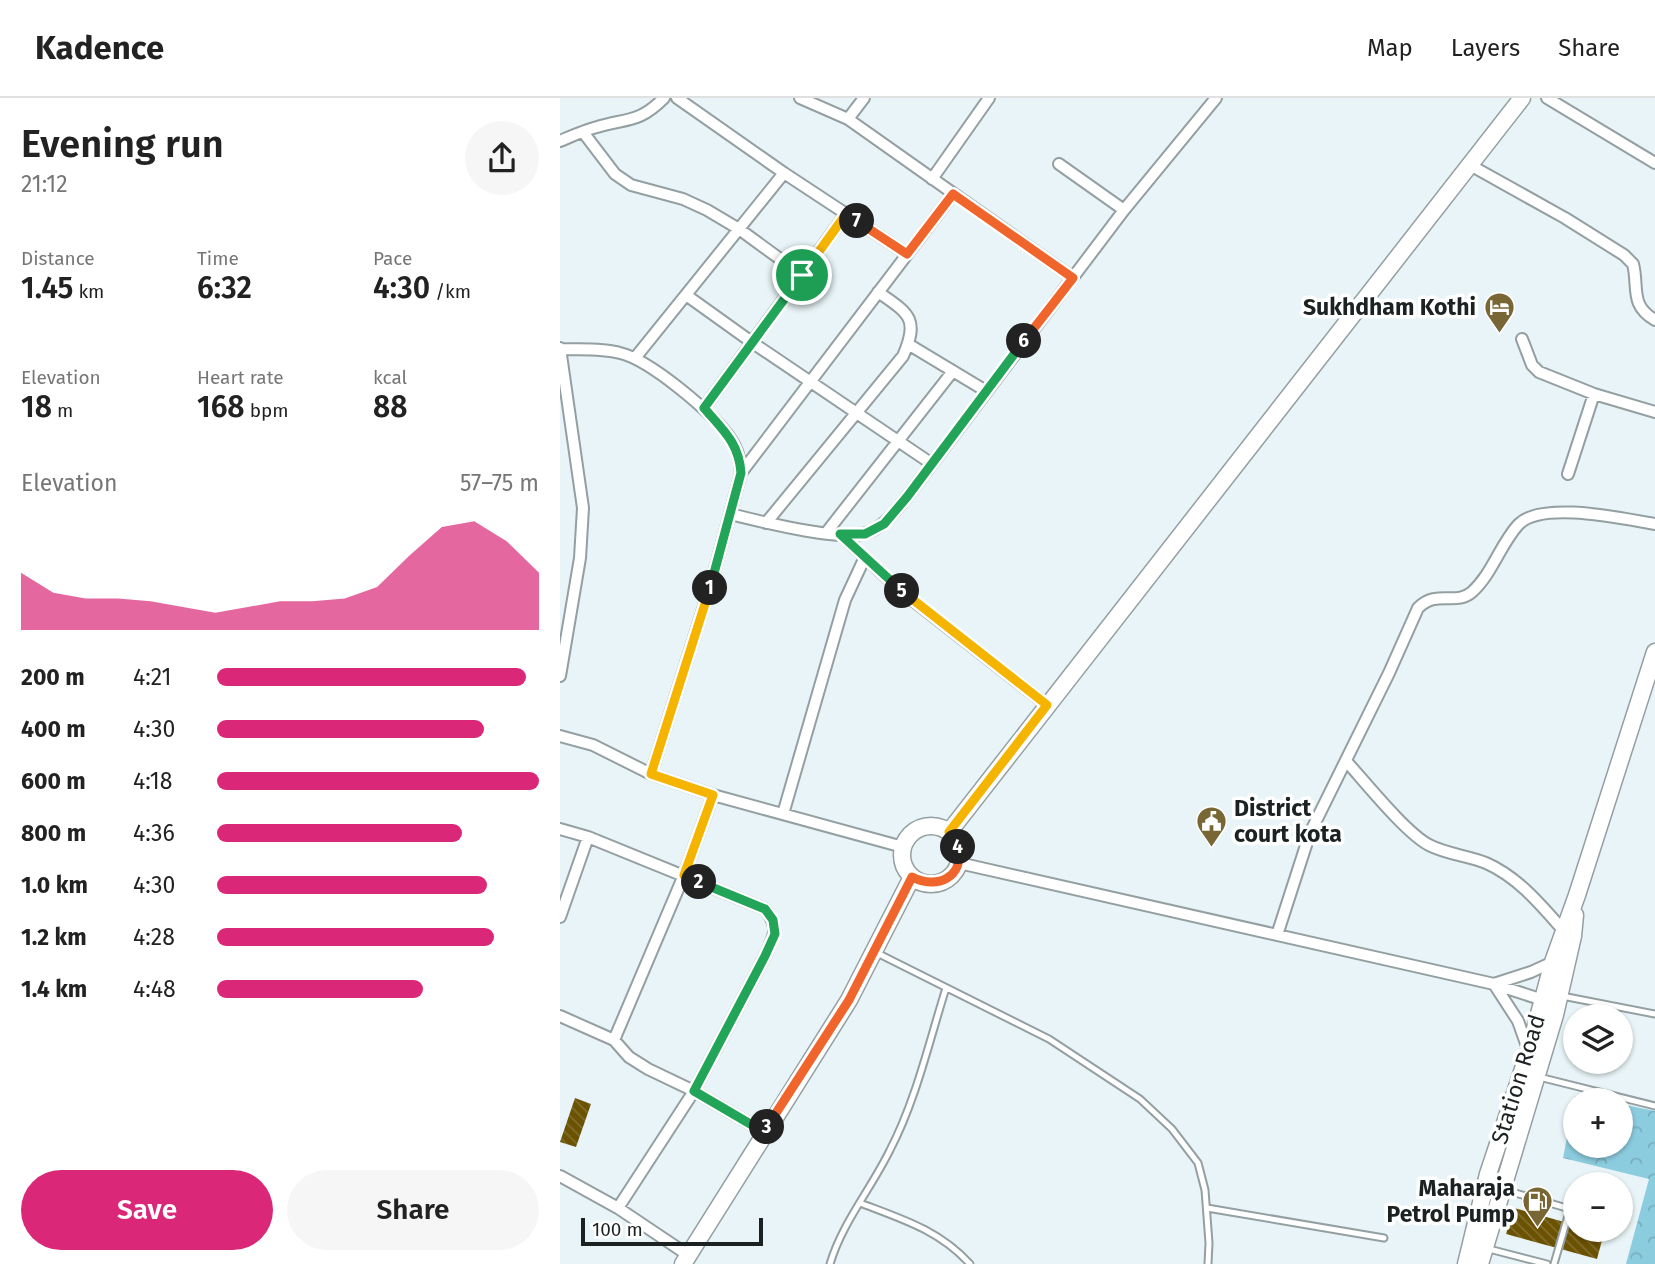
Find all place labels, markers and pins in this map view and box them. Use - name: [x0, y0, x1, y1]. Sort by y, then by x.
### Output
- pin: 7: [840, 204, 874, 238]
- pin: [772, 245, 832, 305]
- hotel icon: Sukhdham Kothi: [1482, 290, 1516, 334]
- place label: Sukhdham Kothi: [1303, 293, 1476, 321]
- pin: 6: [1007, 324, 1042, 358]
- pin: 1: [692, 570, 728, 606]
- pin: 5: [884, 574, 920, 608]
- place label: District court kota: [1234, 794, 1342, 848]
- public building icon: District court kota: [1194, 804, 1228, 848]
- pin: 4: [940, 830, 976, 864]
- pin: 2: [682, 864, 716, 900]
- pin: 3: [750, 1110, 784, 1144]
- place label: Maharaja Petrol Pump: [1387, 1174, 1515, 1228]
- fuel station icon: Maharaja Petrol Pump: [1521, 1184, 1555, 1228]

